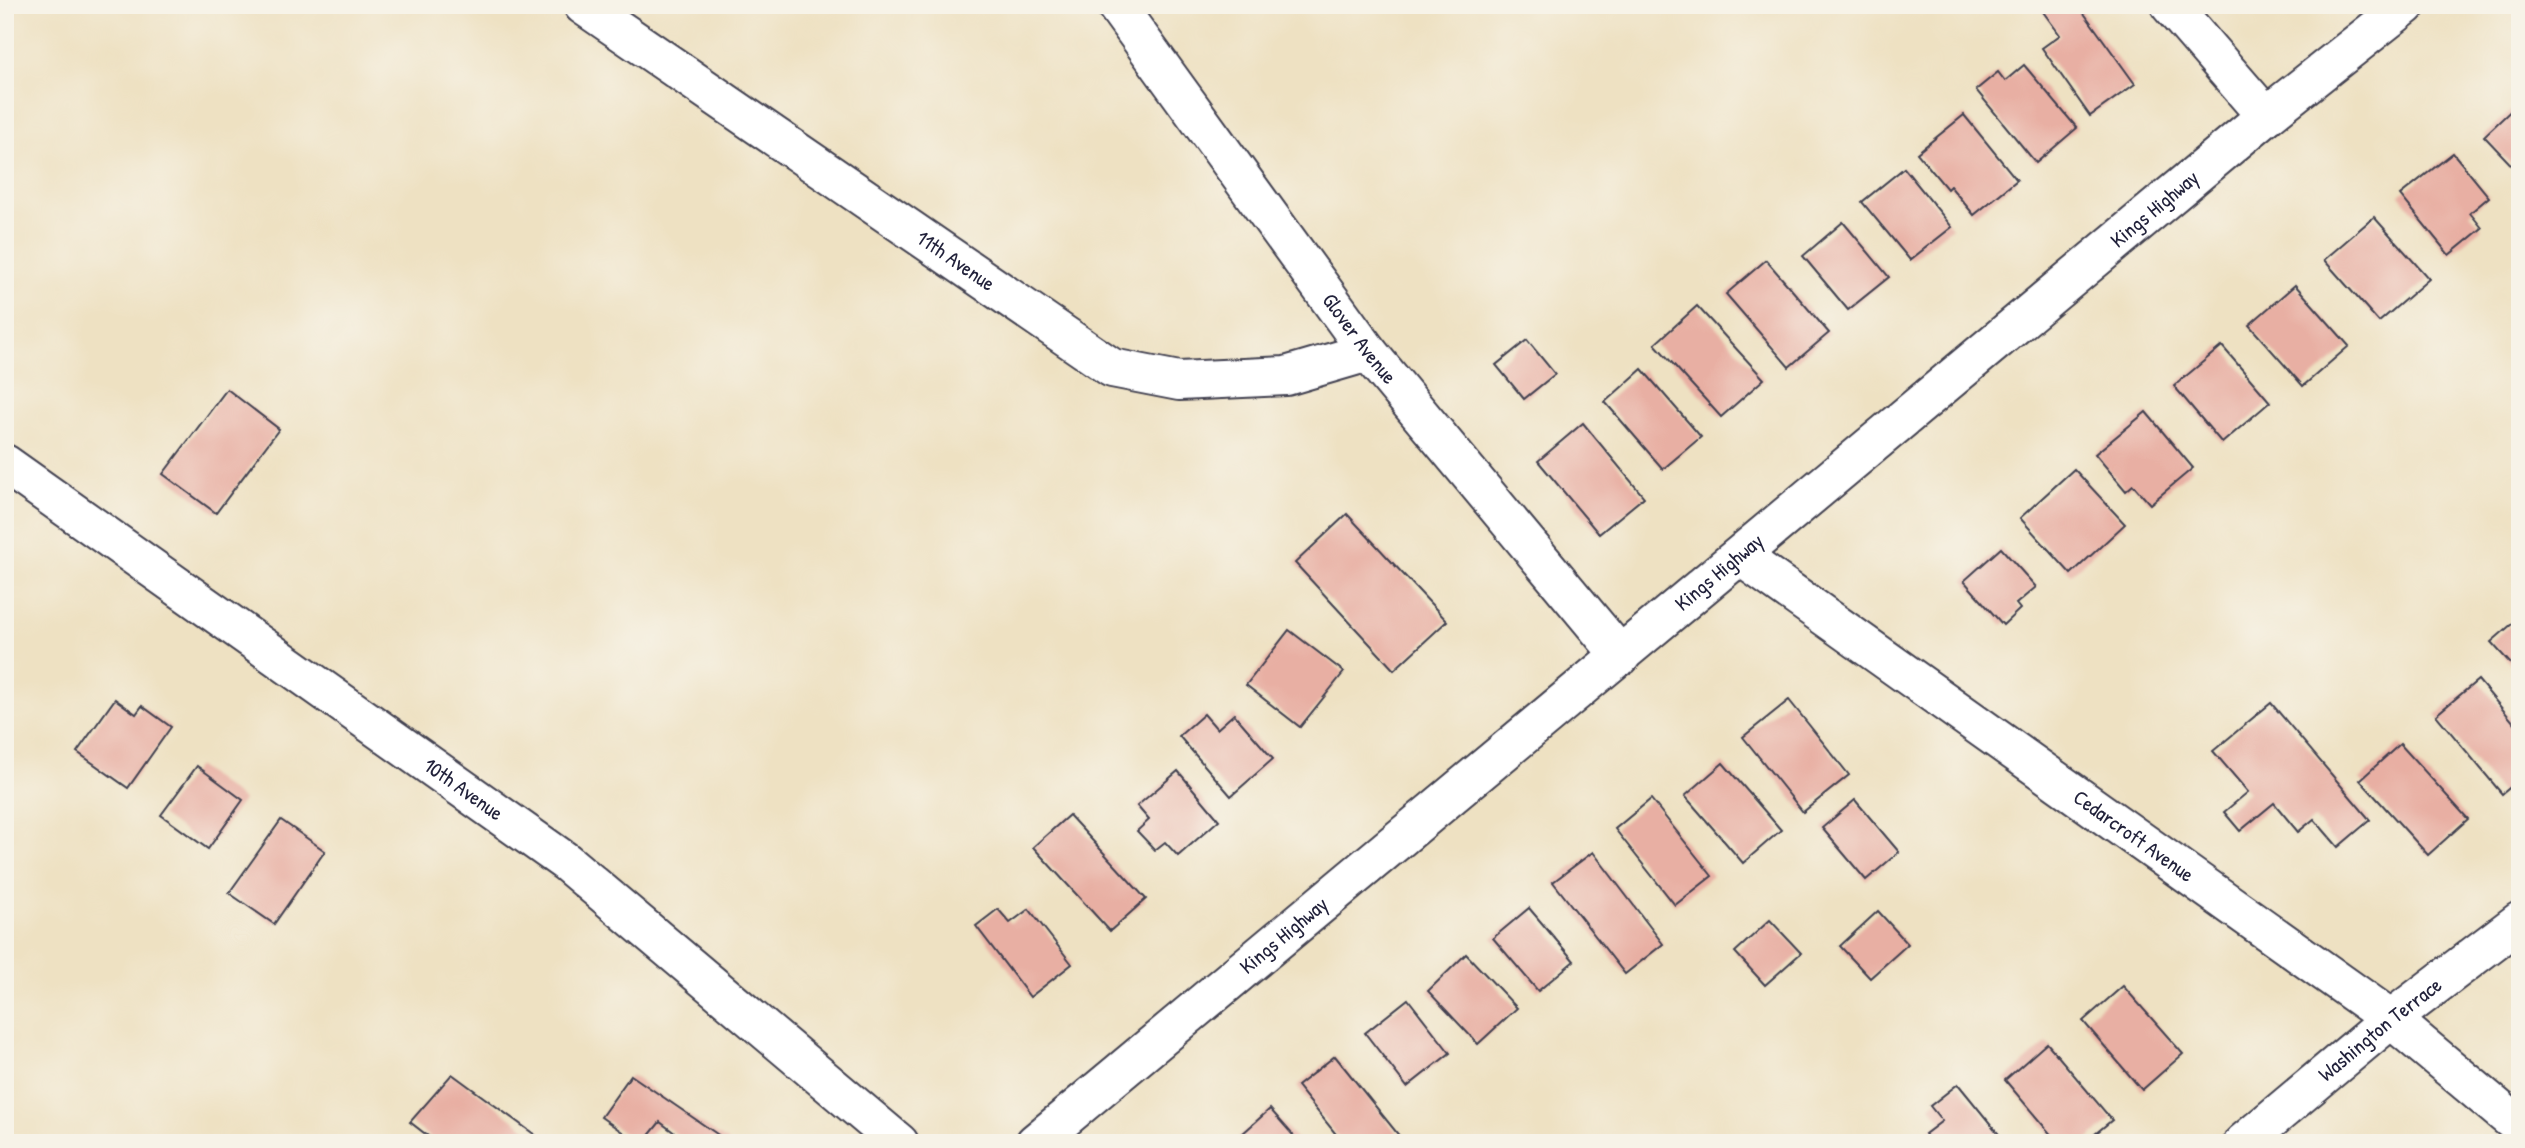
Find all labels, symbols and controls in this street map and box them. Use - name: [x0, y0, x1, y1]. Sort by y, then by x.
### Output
- street label: Kings Highway: [2104, 163, 2205, 254]
- street label: 11th Avenue: [911, 223, 1001, 298]
- street label: Glover Avenue: [1316, 287, 1404, 390]
- street label: Kings Highway: [1668, 526, 1769, 617]
- street label: 10th Avenue: [418, 751, 509, 827]
- street label: Cedarcroft Avenue: [2068, 783, 2200, 889]
- street label: Kings Highway: [1233, 890, 1334, 980]
- street label: Washington Terrace: [2312, 971, 2448, 1088]

